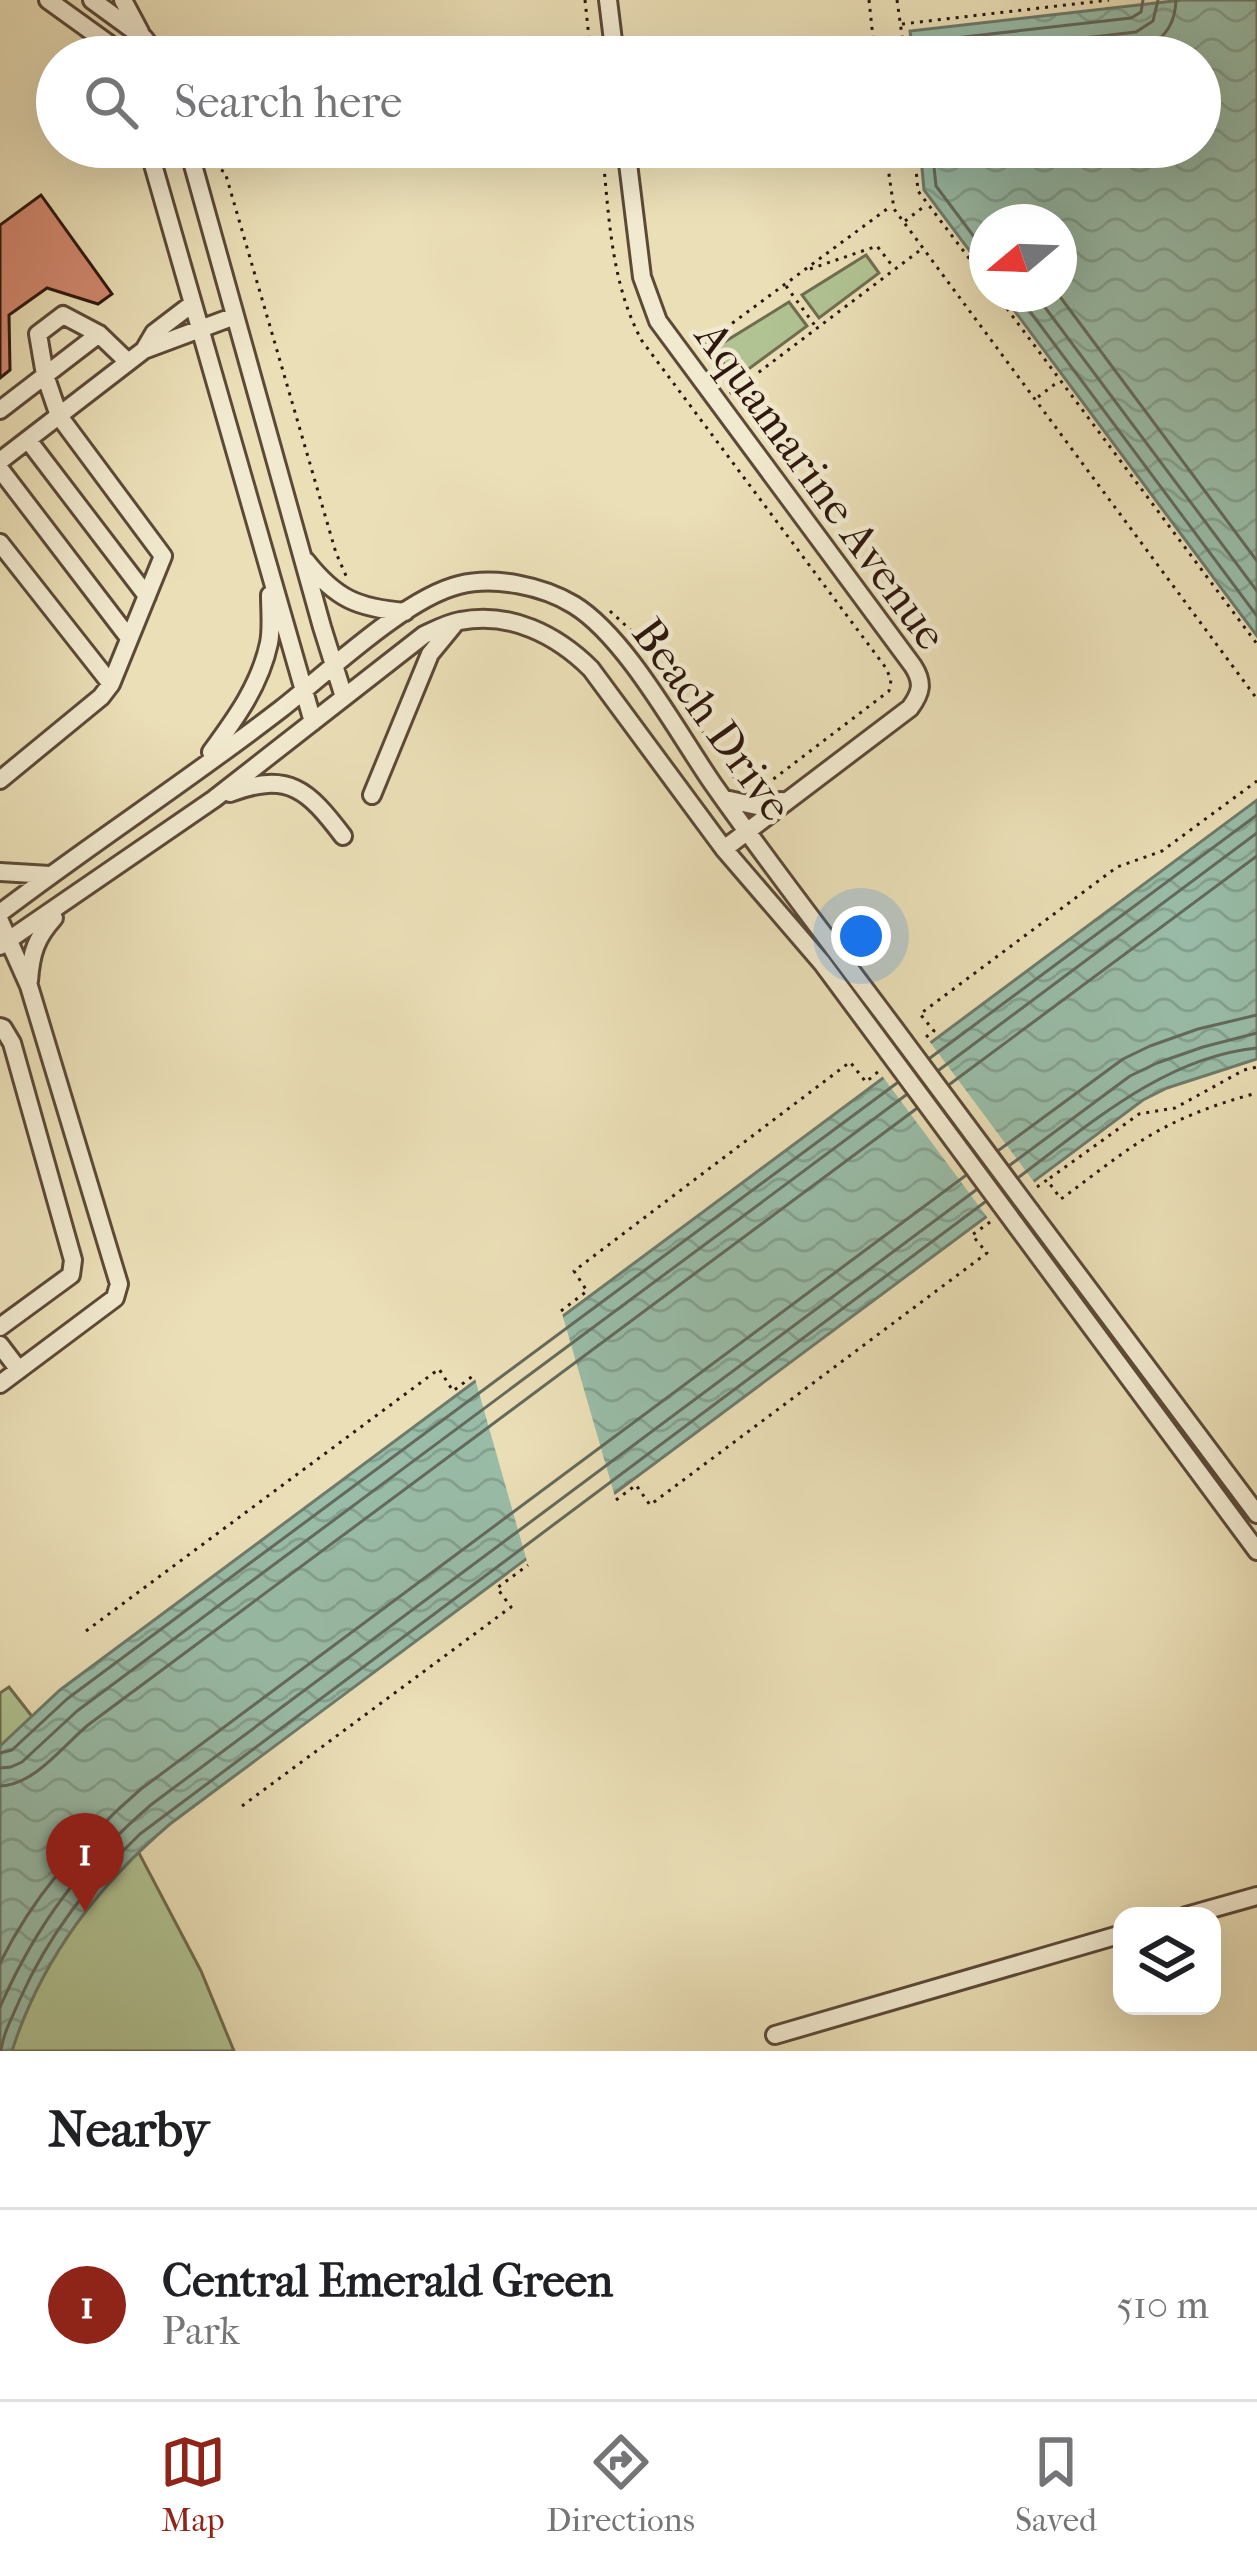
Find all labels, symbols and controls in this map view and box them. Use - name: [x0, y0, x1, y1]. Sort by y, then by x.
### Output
- search box: [36, 36, 1221, 168]
- icon: search: [78, 69, 144, 135]
- text: Search here: [174, 76, 402, 129]
- north arrow: [969, 204, 1077, 312]
- street label: Aquamarine Avenue: [683, 310, 958, 660]
- street label: Beach Drive: [621, 609, 803, 831]
- your location: [831, 906, 891, 966]
- pin: 1: [46, 1813, 124, 1912]
- map controls: [1113, 1907, 1221, 2015]
- button: layers: [1113, 1907, 1221, 2015]
- text: Nearby: [48, 2099, 209, 2159]
- text: Central Emerald Green: [162, 2255, 613, 2308]
- text: 1: [80, 2282, 94, 2328]
- text: 510 m: [1116, 2282, 1209, 2328]
- text: Park: [162, 2308, 240, 2354]
- tab: Map: [160, 2429, 226, 2540]
- tab: Directions: [546, 2429, 695, 2540]
- tab: Saved: [1015, 2429, 1097, 2540]

